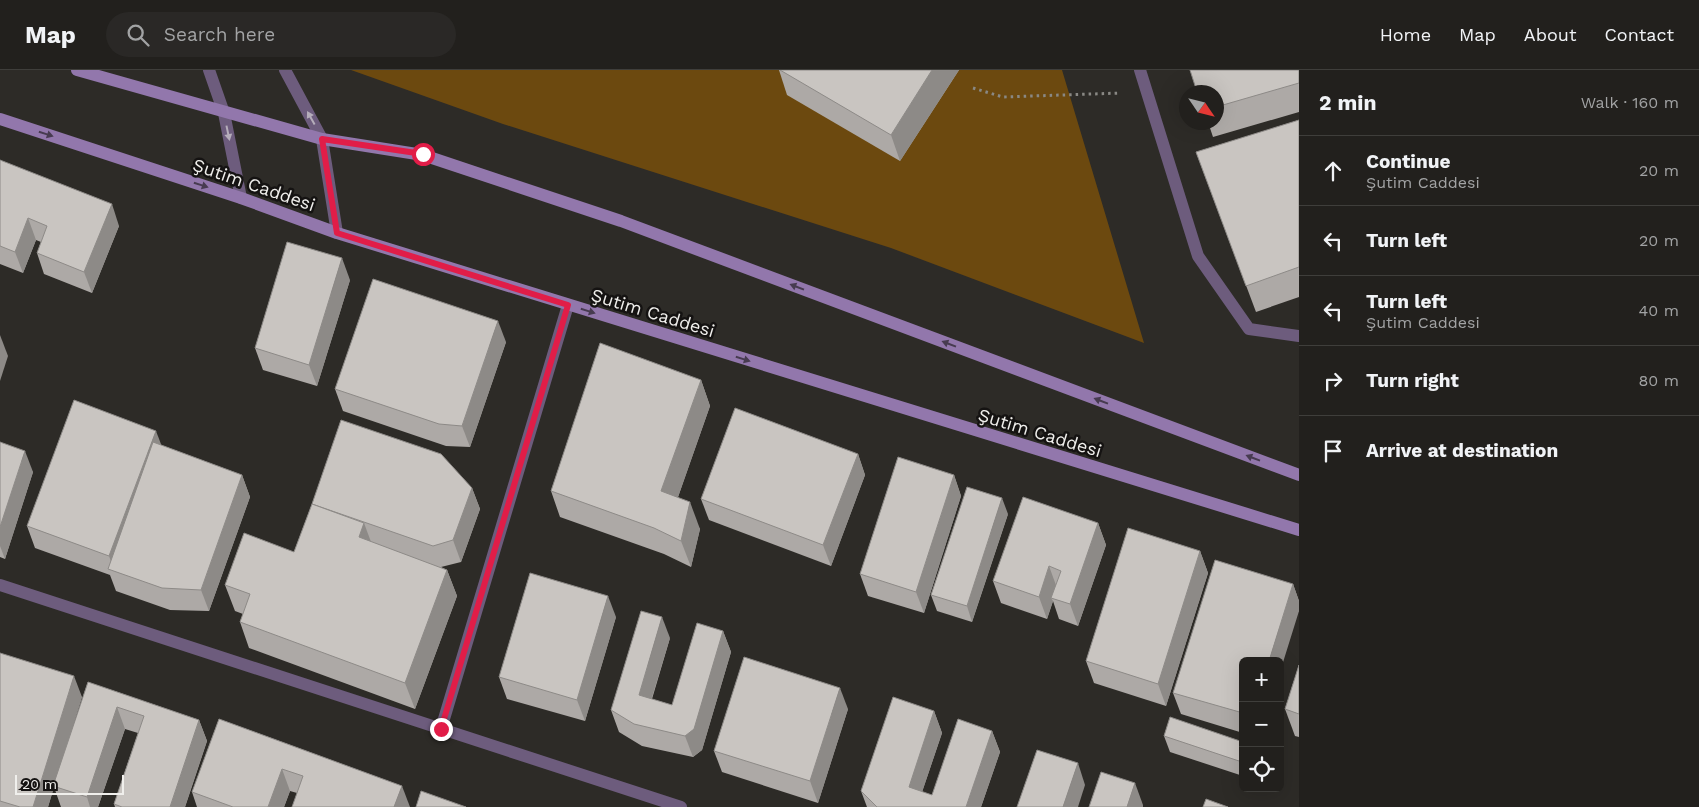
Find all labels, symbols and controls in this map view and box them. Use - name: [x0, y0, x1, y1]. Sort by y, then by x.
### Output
- search box: [106, 12, 456, 57]
- text: Map: [25, 21, 76, 49]
- icon: search: [124, 21, 152, 49]
- text: Search here: [164, 23, 275, 46]
- text: Home: [1380, 24, 1431, 45]
- text: Map: [1459, 24, 1496, 45]
- text: About: [1524, 24, 1576, 45]
- text: Contact: [1604, 24, 1674, 45]
- north arrow: [1179, 85, 1224, 130]
- text: 2 min: [1319, 90, 1376, 115]
- text: Walk · 160 m: [1581, 93, 1679, 112]
- one-way arrow: [307, 111, 315, 125]
- one-way arrow: [224, 126, 232, 142]
- one-way arrow: [39, 131, 54, 138]
- route start: [412, 143, 435, 166]
- text: Continue: [1366, 150, 1450, 173]
- street label: Şutim Caddesi: [190, 154, 318, 215]
- icon: ahead: [1319, 157, 1347, 185]
- text: 20 m: [1639, 161, 1679, 180]
- text: Şutim Caddesi: [1366, 173, 1480, 192]
- one-way arrow: [193, 181, 208, 189]
- icon: left: [1319, 227, 1347, 255]
- text: Turn left: [1366, 229, 1447, 252]
- text: 20 m: [1639, 231, 1679, 250]
- one-way arrow: [789, 283, 804, 291]
- street label: Şutim Caddesi: [589, 284, 717, 341]
- text: Turn left: [1366, 290, 1447, 313]
- icon: left: [1319, 297, 1347, 325]
- text: 40 m: [1639, 301, 1679, 320]
- one-way arrow: [581, 307, 596, 315]
- text: Şutim Caddesi: [1366, 313, 1480, 332]
- one-way arrow: [941, 340, 956, 348]
- one-way arrow: [736, 356, 751, 363]
- icon: right: [1319, 367, 1347, 395]
- text: Turn right: [1366, 369, 1459, 392]
- text: 80 m: [1638, 371, 1679, 390]
- one-way arrow: [1093, 397, 1108, 405]
- street label: Şutim Caddesi: [976, 404, 1104, 461]
- icon: arrive: [1319, 437, 1347, 465]
- text: Arrive at destination: [1366, 439, 1558, 462]
- one-way arrow: [1246, 454, 1261, 461]
- map controls: [1239, 657, 1284, 792]
- button: +: [1239, 657, 1284, 702]
- button: −: [1239, 702, 1284, 747]
- route end: [430, 718, 453, 741]
- button: locate: [1239, 747, 1284, 792]
- scale bar: [15, 772, 124, 795]
- text: 20 m: [22, 776, 57, 792]

